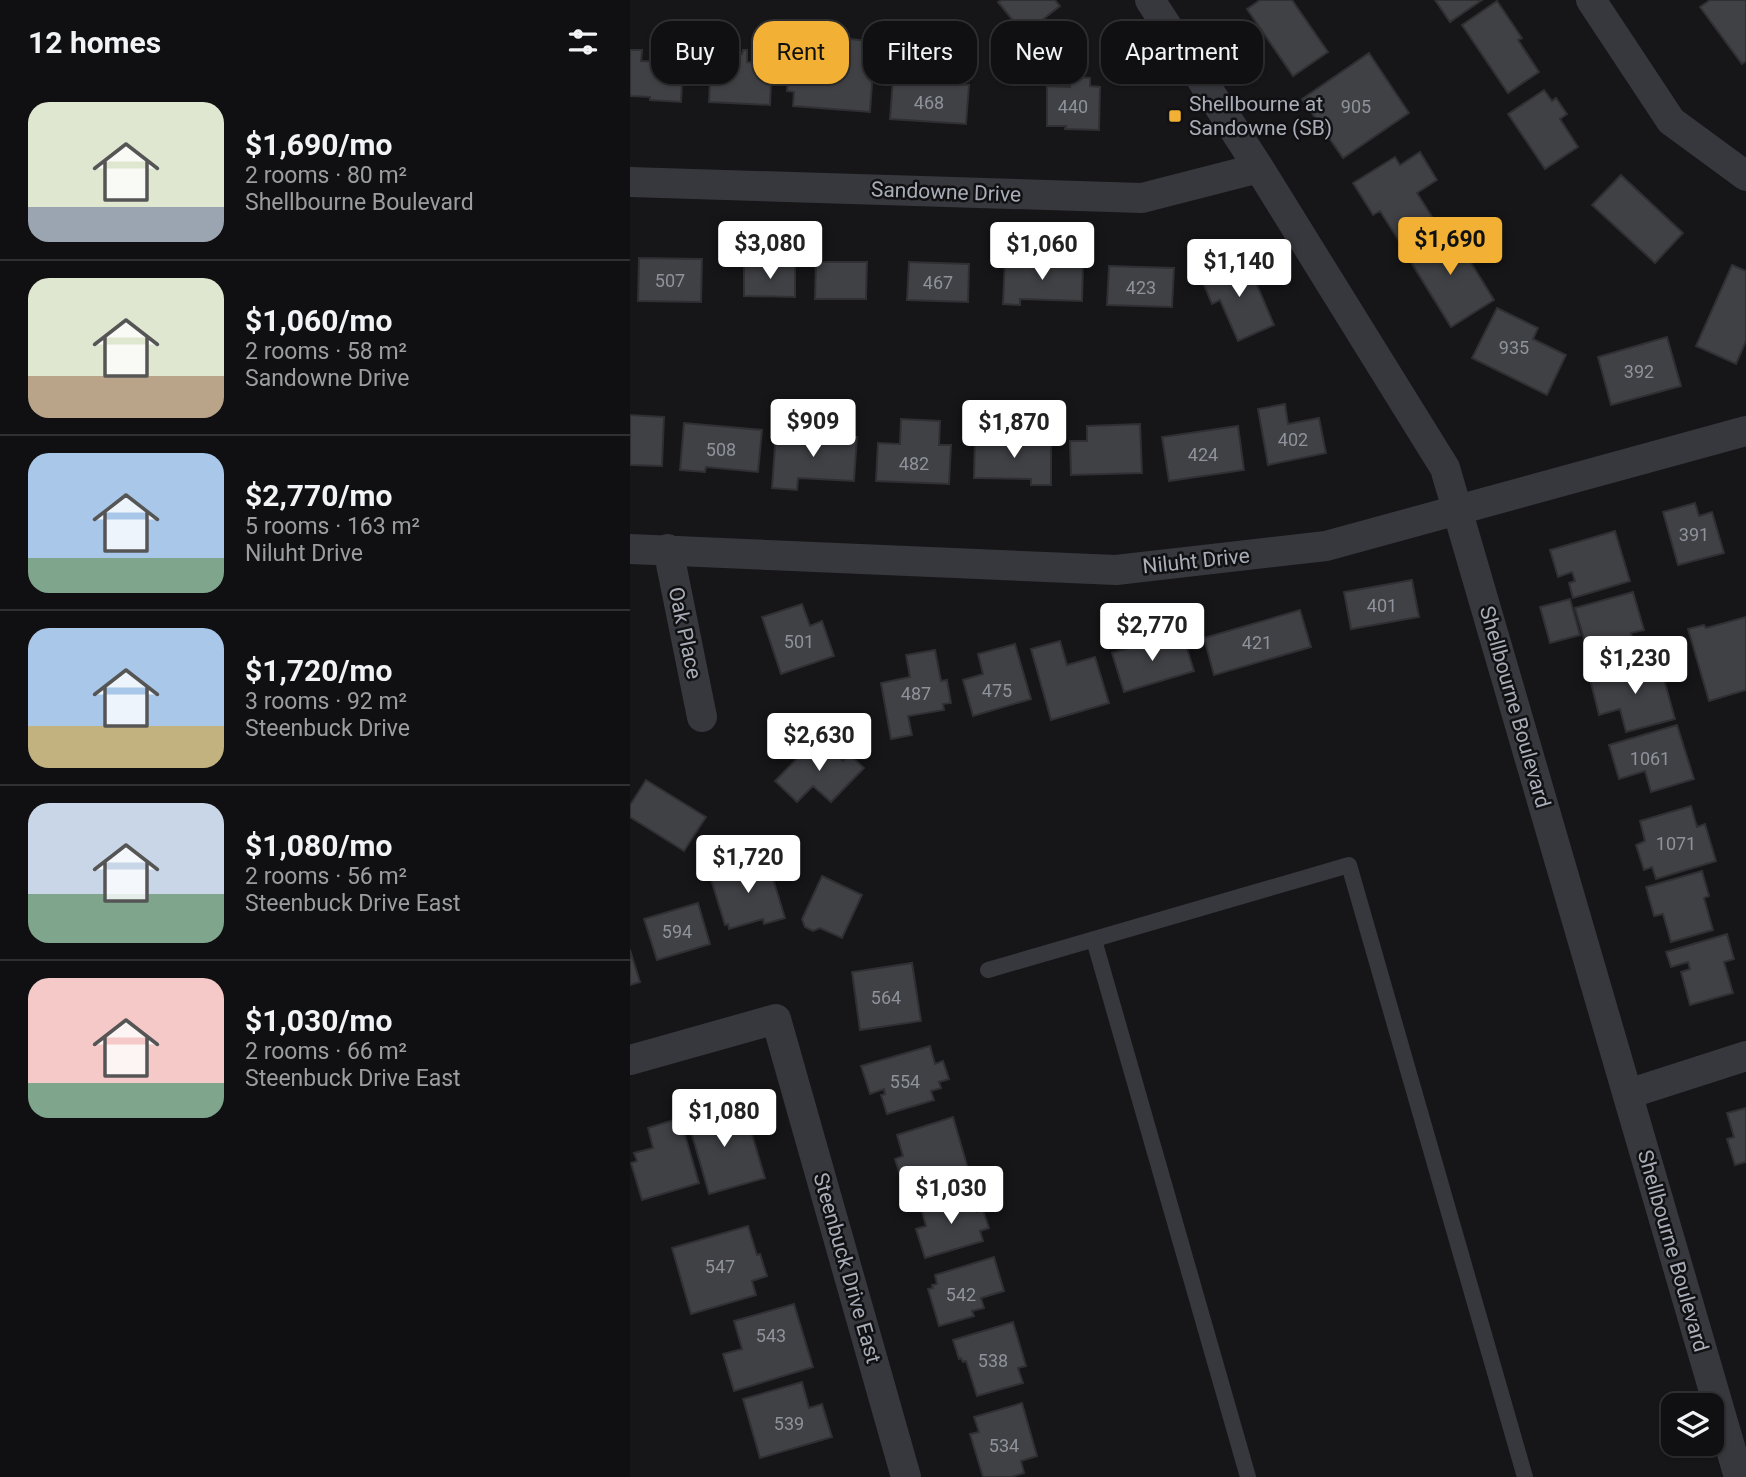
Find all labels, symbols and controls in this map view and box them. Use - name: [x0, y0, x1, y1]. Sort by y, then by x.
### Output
- chip: Buy: [651, 21, 739, 84]
- chip: Rent: [753, 21, 849, 84]
- chip: Filters: [863, 21, 977, 84]
- chip: New: [991, 21, 1087, 84]
- chip: Apartment: [1101, 21, 1263, 84]
- icon: filters: [564, 23, 602, 61]
- text: 12 homes: [28, 25, 161, 60]
- house number: 468: [914, 92, 944, 113]
- place label: Shellbourne at Sandowne (SB): [1189, 92, 1332, 140]
- house number: 440: [1058, 96, 1088, 117]
- house number: 905: [1341, 96, 1371, 117]
- marker: Shellbourne at Sandowne (SB): [1167, 108, 1183, 124]
- text: $1,690/mo: [245, 127, 393, 162]
- icon: home: [84, 130, 168, 214]
- text: 2 rooms · 80 m²: [245, 162, 407, 189]
- street label: Sandowne Drive: [871, 177, 1021, 207]
- text: Shellbourne Boulevard: [245, 189, 474, 216]
- pin: $1,690: [1393, 218, 1507, 277]
- pin: $3,080: [713, 222, 827, 281]
- pin: $1,060: [985, 222, 1099, 282]
- text: $1,690: [1414, 226, 1486, 253]
- text: $3,080: [734, 230, 806, 257]
- text: $1,060: [1006, 231, 1078, 258]
- pin: $1,140: [1182, 240, 1296, 299]
- text: $1,140: [1203, 248, 1275, 275]
- house number: 507: [655, 270, 685, 291]
- house number: 467: [923, 272, 953, 293]
- house number: 423: [1126, 277, 1156, 298]
- text: $1,060/mo: [245, 303, 393, 338]
- icon: home: [84, 306, 168, 390]
- house number: 935: [1499, 337, 1529, 358]
- text: 2 rooms · 58 m²: [245, 338, 407, 365]
- house number: 392: [1624, 361, 1654, 382]
- text: Sandowne Drive: [245, 365, 410, 392]
- pin: $909: [772, 400, 854, 459]
- pin: $1,870: [957, 400, 1071, 460]
- text: $909: [787, 408, 839, 435]
- text: $1,870: [978, 409, 1050, 436]
- house number: 402: [1278, 429, 1308, 450]
- house number: 508: [706, 439, 736, 460]
- house number: 424: [1188, 444, 1218, 465]
- house number: 482: [899, 453, 929, 474]
- text: $2,770/mo: [245, 478, 393, 513]
- icon: home: [84, 481, 168, 565]
- text: 5 rooms · 163 m²: [245, 513, 420, 540]
- house number: 391: [1679, 524, 1709, 545]
- text: Niluht Drive: [245, 540, 363, 567]
- street label: Niluht Drive: [1141, 543, 1251, 579]
- street label: Oak Place: [664, 585, 706, 681]
- house number: 401: [1367, 595, 1397, 616]
- street label: Shellbourne Boulevard: [1475, 603, 1555, 811]
- pin: $2,770: [1095, 604, 1209, 663]
- text: $2,770: [1116, 612, 1188, 639]
- house number: 501: [784, 631, 814, 652]
- house number: 421: [1242, 632, 1272, 653]
- pin: $1,230: [1578, 636, 1692, 696]
- text: $1,230: [1599, 645, 1671, 672]
- text: $1,720/mo: [245, 653, 393, 688]
- icon: home: [84, 656, 168, 740]
- house number: 475: [982, 680, 1012, 701]
- house number: 487: [901, 683, 931, 704]
- text: 3 rooms · 92 m²: [245, 688, 407, 715]
- pin: $2,630: [762, 714, 876, 773]
- text: Steenbuck Drive: [245, 715, 410, 742]
- text: $2,630: [783, 722, 855, 749]
- house number: 1061: [1630, 748, 1670, 769]
- text: $1,080/mo: [245, 828, 393, 863]
- icon: home: [84, 831, 168, 915]
- house number: 1071: [1656, 833, 1696, 854]
- pin: $1,720: [691, 836, 805, 895]
- text: $1,720: [712, 844, 784, 871]
- text: 2 rooms · 56 m²: [245, 863, 407, 890]
- text: Steenbuck Drive East: [245, 890, 461, 917]
- house number: 594: [662, 921, 692, 942]
- house number: 564: [871, 987, 901, 1008]
- text: $1,030/mo: [245, 1003, 393, 1038]
- icon: home: [84, 1006, 168, 1090]
- text: 2 rooms · 66 m²: [245, 1038, 407, 1065]
- text: Steenbuck Drive East: [245, 1065, 461, 1092]
- house number: 554: [890, 1071, 920, 1092]
- pin: $1,080: [667, 1090, 781, 1149]
- text: $1,080: [688, 1098, 760, 1125]
- street label: Shellbourne Boulevard: [1633, 1147, 1713, 1355]
- pin: $1,030: [894, 1166, 1008, 1226]
- street label: Steenbuck Drive East: [808, 1170, 886, 1366]
- text: $1,030: [915, 1175, 987, 1202]
- house number: 547: [705, 1256, 735, 1277]
- house number: 542: [946, 1284, 976, 1305]
- house number: 543: [756, 1325, 786, 1346]
- house number: 538: [978, 1350, 1008, 1371]
- map controls: [1661, 1393, 1724, 1456]
- button: layers: [1661, 1393, 1724, 1456]
- house number: 539: [774, 1413, 804, 1434]
- house number: 534: [989, 1435, 1019, 1456]

